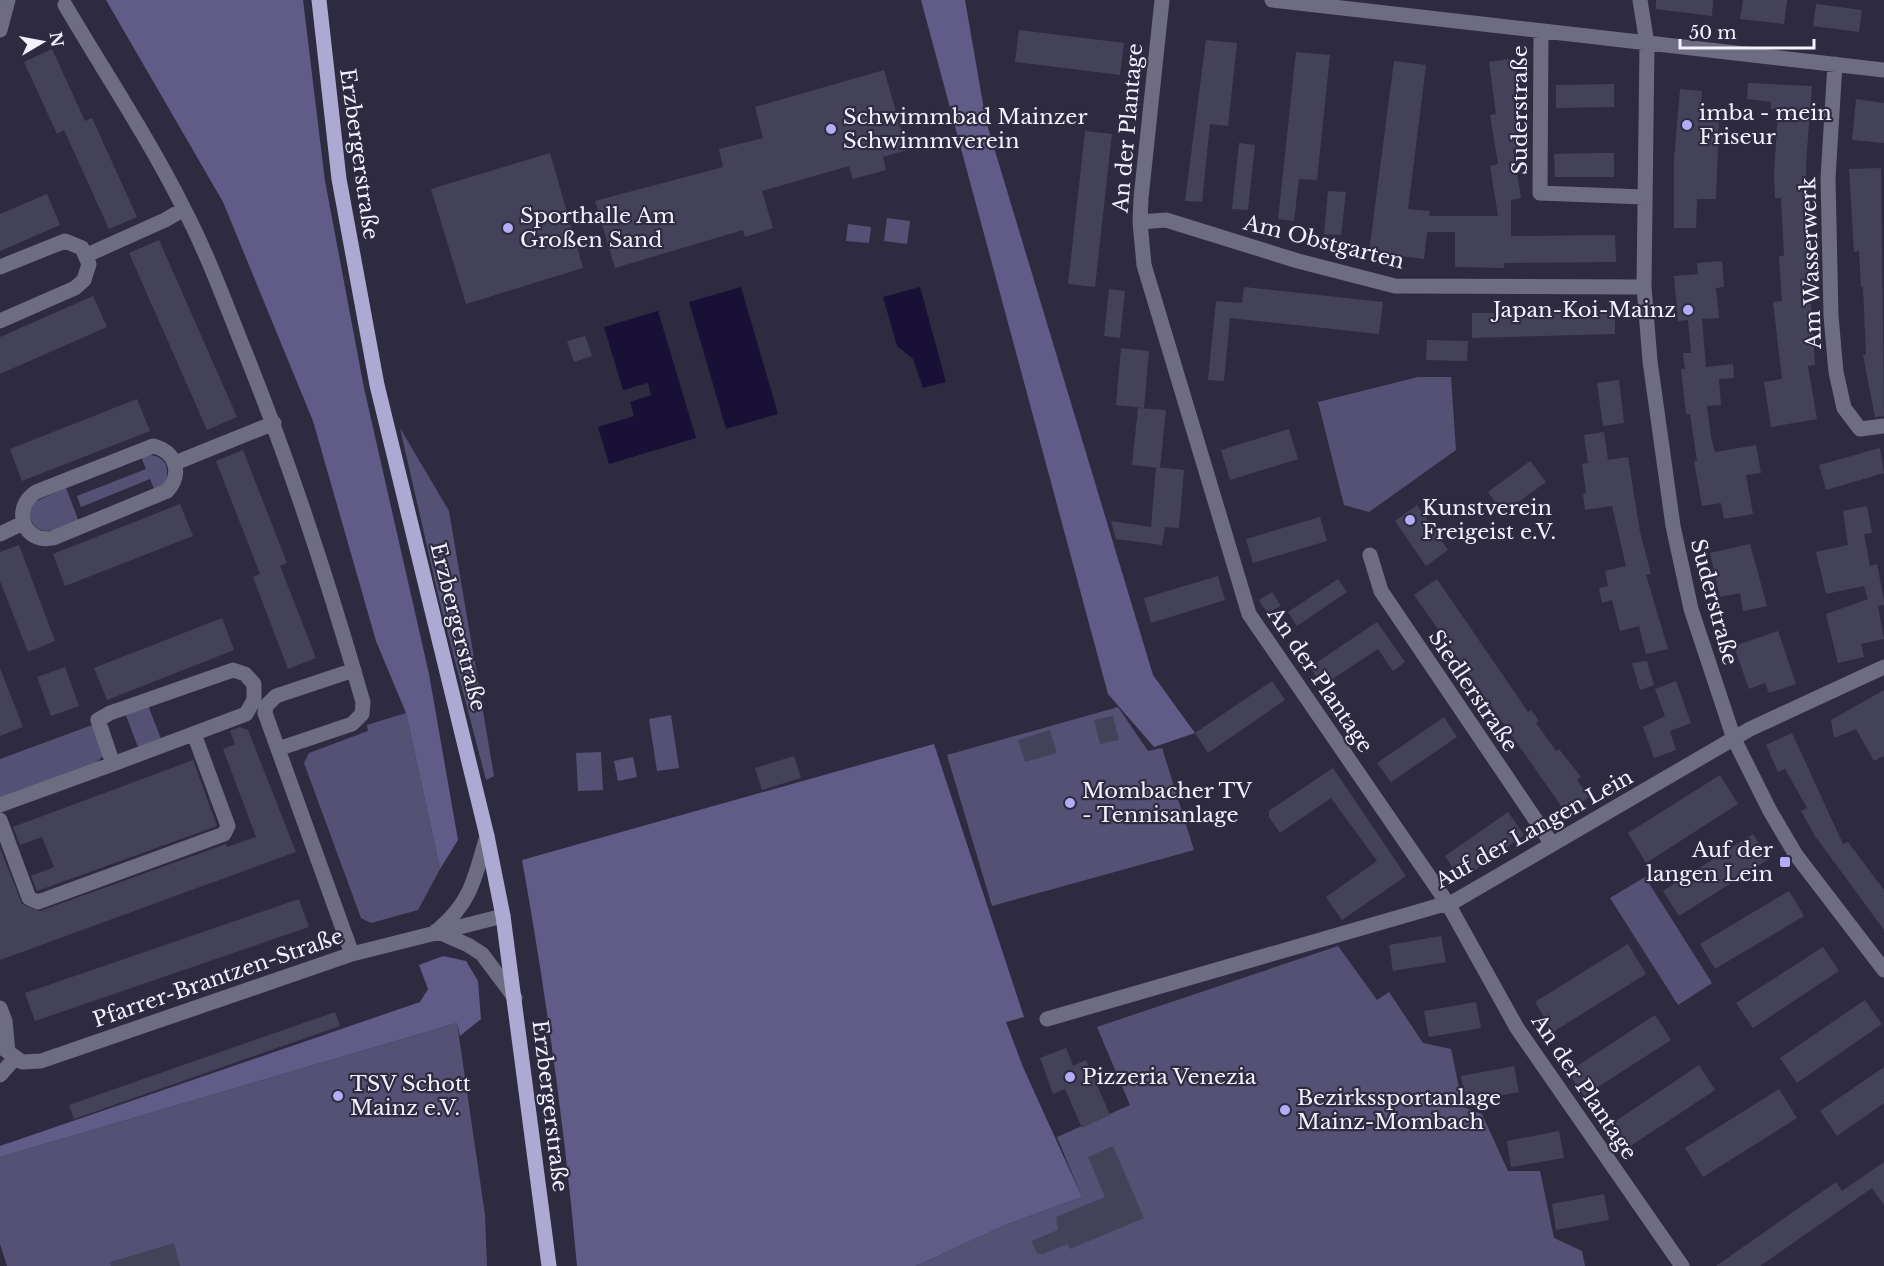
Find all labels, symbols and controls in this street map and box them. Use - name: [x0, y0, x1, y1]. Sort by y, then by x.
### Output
- north arrow: [12, 12, 72, 72]
- scale bar: [1680, 12, 1814, 50]
- text: 50 m: [1689, 22, 1737, 44]
- text: N: [46, 30, 68, 49]
- street label: An der Plantage: [1108, 42, 1148, 215]
- street label: Suderstraße: [1507, 45, 1533, 175]
- street label: Erzbergerstraße: [334, 67, 384, 241]
- place label: imba - mein Friseur: [1699, 100, 1832, 150]
- place label: Schwimmbad Mainzer Schwimmverein: [843, 104, 1087, 154]
- marker: imba - mein Friseur: [1680, 118, 1694, 132]
- marker: Schwimmbad Mainzer Schwimmverein: [824, 122, 838, 136]
- street label: Am Wasserwerk: [1795, 177, 1827, 350]
- place label: Sporthalle Am Großen Sand: [520, 203, 676, 253]
- street label: Am Obstgarten: [1240, 209, 1407, 275]
- marker: Sporthalle Am Großen Sand: [501, 221, 515, 235]
- place label: Japan-Koi-Mainz: [1490, 297, 1676, 323]
- marker: Japan-Koi-Mainz: [1681, 303, 1695, 317]
- place label: Kunstverein Freigeist e.V.: [1422, 495, 1556, 545]
- marker: Kunstverein Freigeist e.V.: [1403, 513, 1417, 527]
- street label: Suderstraße: [1685, 536, 1743, 668]
- street label: Erzbergerstraße: [424, 540, 492, 714]
- street label: An der Plantage: [1261, 601, 1378, 758]
- street label: Siedlerstraße: [1423, 625, 1523, 757]
- street label: Auf der Langen Lein: [1430, 764, 1637, 895]
- place label: Mombacher TV - Tennisanlage: [1082, 778, 1252, 828]
- marker: Mombacher TV - Tennisanlage: [1063, 796, 1077, 810]
- place label: Auf der langen Lein: [1646, 837, 1773, 887]
- marker: Auf der langen Lein: [1778, 855, 1792, 869]
- street label: Pfarrer-Brantzen-Straße: [90, 923, 346, 1033]
- street label: An der Plantage: [1525, 1008, 1642, 1165]
- street label: Erzbergerstraße: [527, 1019, 573, 1193]
- place label: Pizzeria Venezia: [1082, 1064, 1257, 1090]
- marker: Pizzeria Venezia: [1063, 1070, 1077, 1084]
- place label: TSV Schott Mainz e.V.: [350, 1071, 471, 1121]
- place label: Bezirkssportanlage Mainz-Mombach: [1297, 1085, 1501, 1135]
- marker: TSV Schott Mainz e.V.: [331, 1089, 345, 1103]
- marker: Bezirkssportanlage Mainz-Mombach: [1278, 1103, 1292, 1117]

